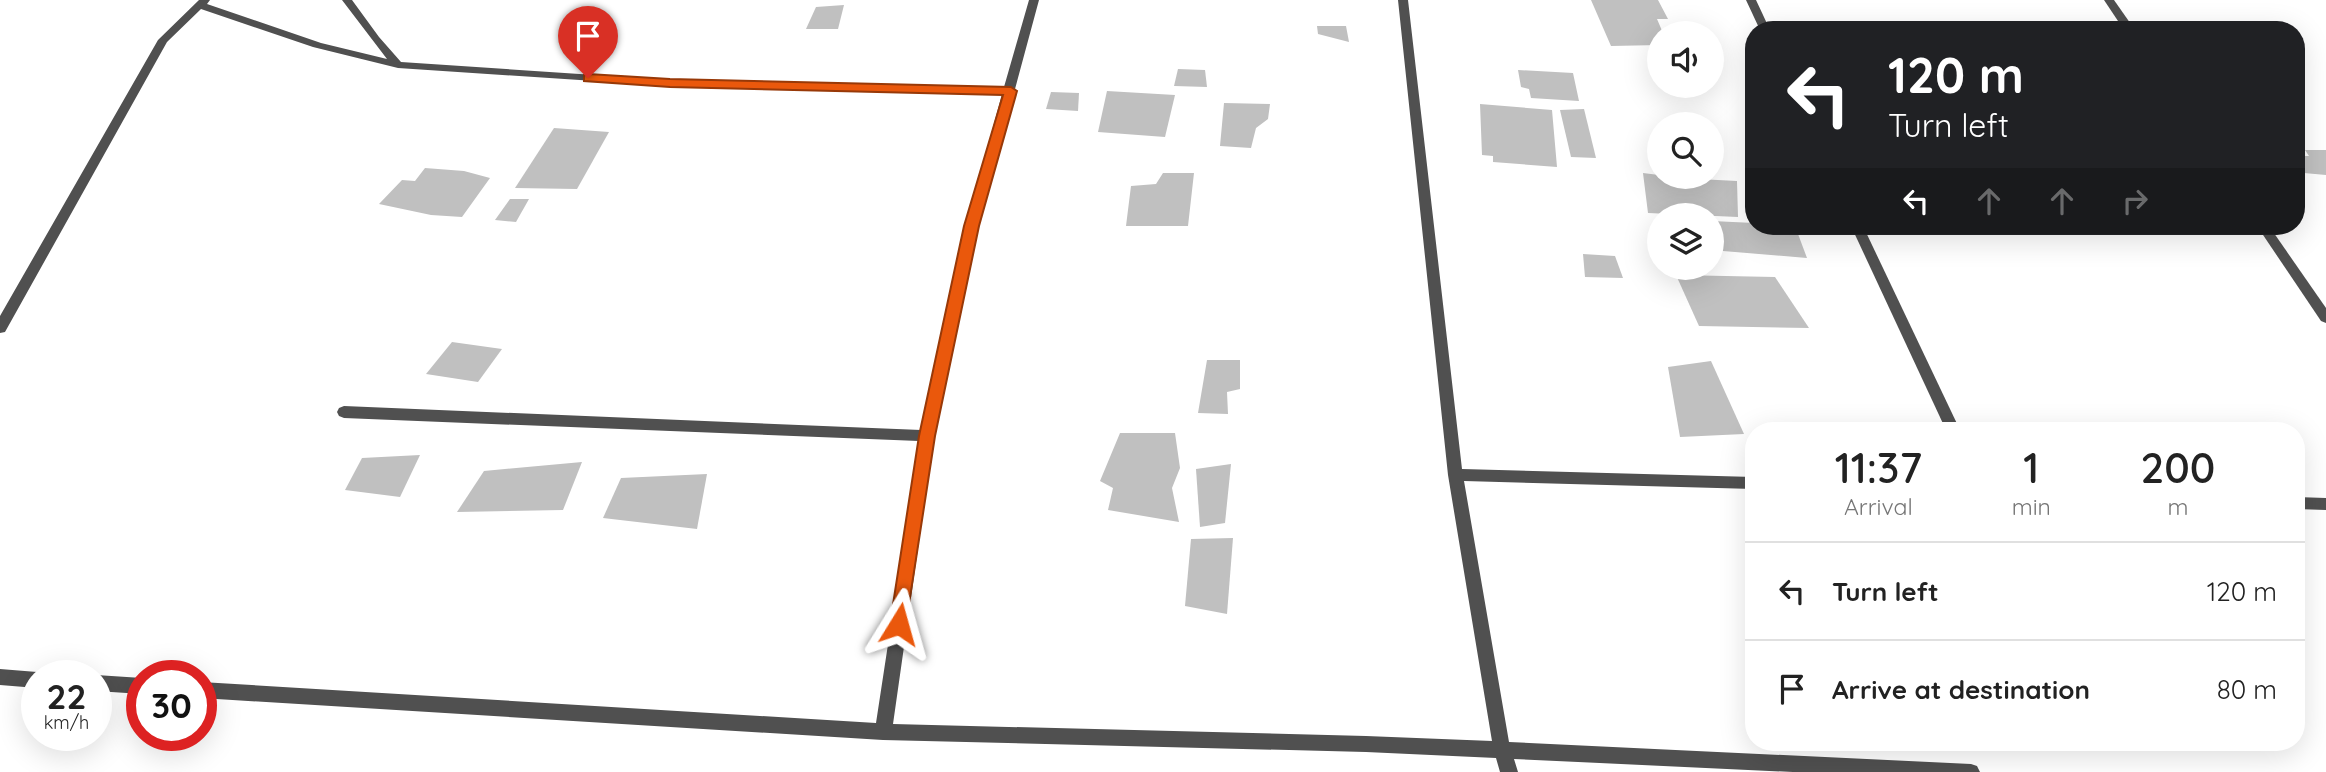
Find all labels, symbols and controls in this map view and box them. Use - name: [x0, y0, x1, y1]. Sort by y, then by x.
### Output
- pin: [558, 6, 618, 78]
- icon: arrive: [569, 17, 607, 55]
- map controls: [1647, 21, 1724, 280]
- button: sound: [1647, 21, 1724, 98]
- text: 120 m: [1888, 44, 2024, 105]
- icon: left: [1773, 49, 1864, 140]
- text: Turn left: [1888, 105, 2009, 145]
- button: search: [1647, 112, 1724, 189]
- icon: left: [1897, 182, 1935, 220]
- icon: ahead: [1970, 182, 2008, 220]
- icon: ahead: [2043, 182, 2081, 220]
- icon: right: [2116, 182, 2154, 220]
- button: layers: [1647, 203, 1724, 280]
- text: 11:37: [1835, 441, 1922, 494]
- text: 1: [2023, 441, 2039, 494]
- text: 200: [2141, 441, 2215, 494]
- text: Arrival: [1844, 492, 1913, 521]
- text: min: [2012, 492, 2051, 521]
- text: m: [2167, 492, 2188, 521]
- icon: left: [1773, 572, 1811, 610]
- text: Turn left: [1832, 575, 1939, 608]
- text: 120 m: [2207, 575, 2277, 608]
- position arrow: [862, 587, 936, 661]
- speed limit sign: 30: [126, 660, 217, 751]
- icon: arrive: [1773, 670, 1811, 708]
- text: Arrive at destination: [1832, 673, 2090, 706]
- text: 80 m: [2217, 673, 2277, 706]
- text: 22: [47, 674, 86, 718]
- text: km/h: [44, 711, 89, 734]

